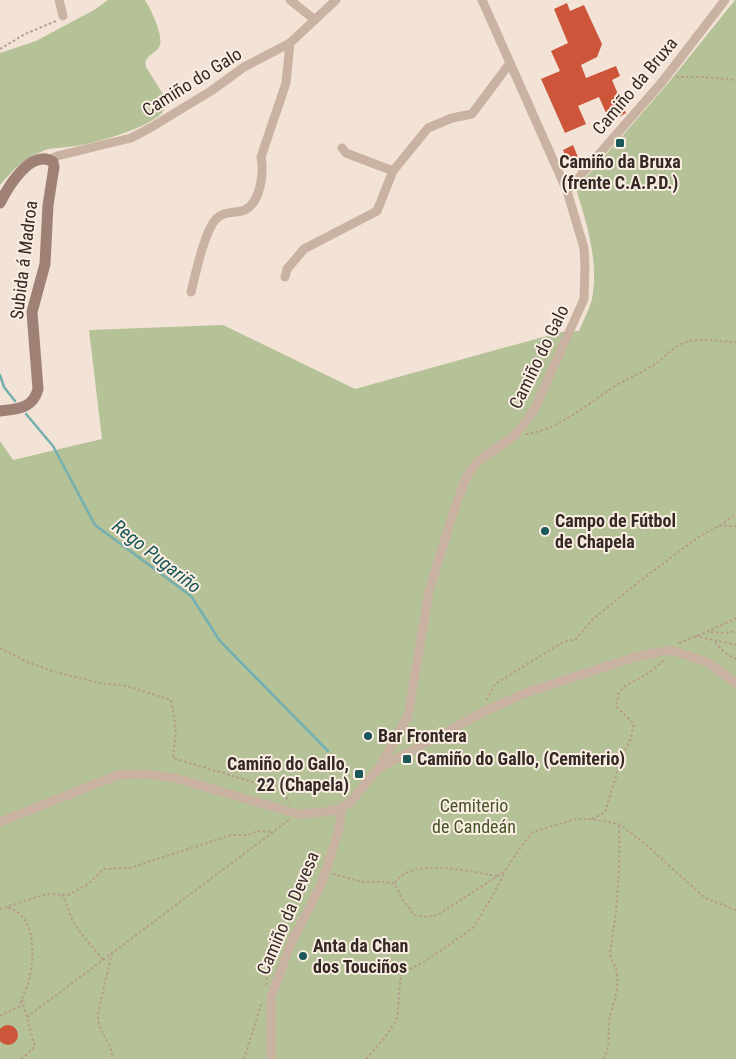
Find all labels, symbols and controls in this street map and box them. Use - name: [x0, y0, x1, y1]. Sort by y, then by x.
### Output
- street label: Camiño da Bruxa: [588, 33, 681, 139]
- street label: Camiño do Galo: [138, 43, 245, 120]
- marker: Camiño da Bruxa (frente C.A.P.D.): [614, 137, 626, 149]
- place label: Camiño da Bruxa (frente C.A.P.D.): [559, 151, 681, 194]
- street label: Subida á Madroa: [6, 199, 41, 321]
- street label: Camiño do Galo: [504, 301, 573, 412]
- place label: Campo de Fútbol de Chapela: [555, 510, 676, 552]
- water label: Rego Pugariño: [108, 515, 206, 598]
- marker: Campo de Fútbol de Chapela: [539, 525, 551, 537]
- place label: Bar Frontera: [378, 725, 467, 746]
- marker: Bar Frontera: [362, 730, 374, 742]
- place label: Camiño do Gallo, (Cemiterio): [417, 748, 625, 770]
- place label: Camiño do Gallo, 22 (Chapela): [227, 753, 349, 796]
- marker: Camiño do Gallo, (Cemiterio): [401, 753, 413, 765]
- marker: Camiño do Gallo, 22 (Chapela): [353, 768, 365, 780]
- park label: Cemiterio de Candeán: [432, 795, 516, 837]
- street label: Camiño da Devesa: [252, 848, 323, 977]
- place label: Anta da Chan dos Touciños: [313, 935, 408, 977]
- marker: Anta da Chan dos Touciños: [297, 950, 309, 962]

